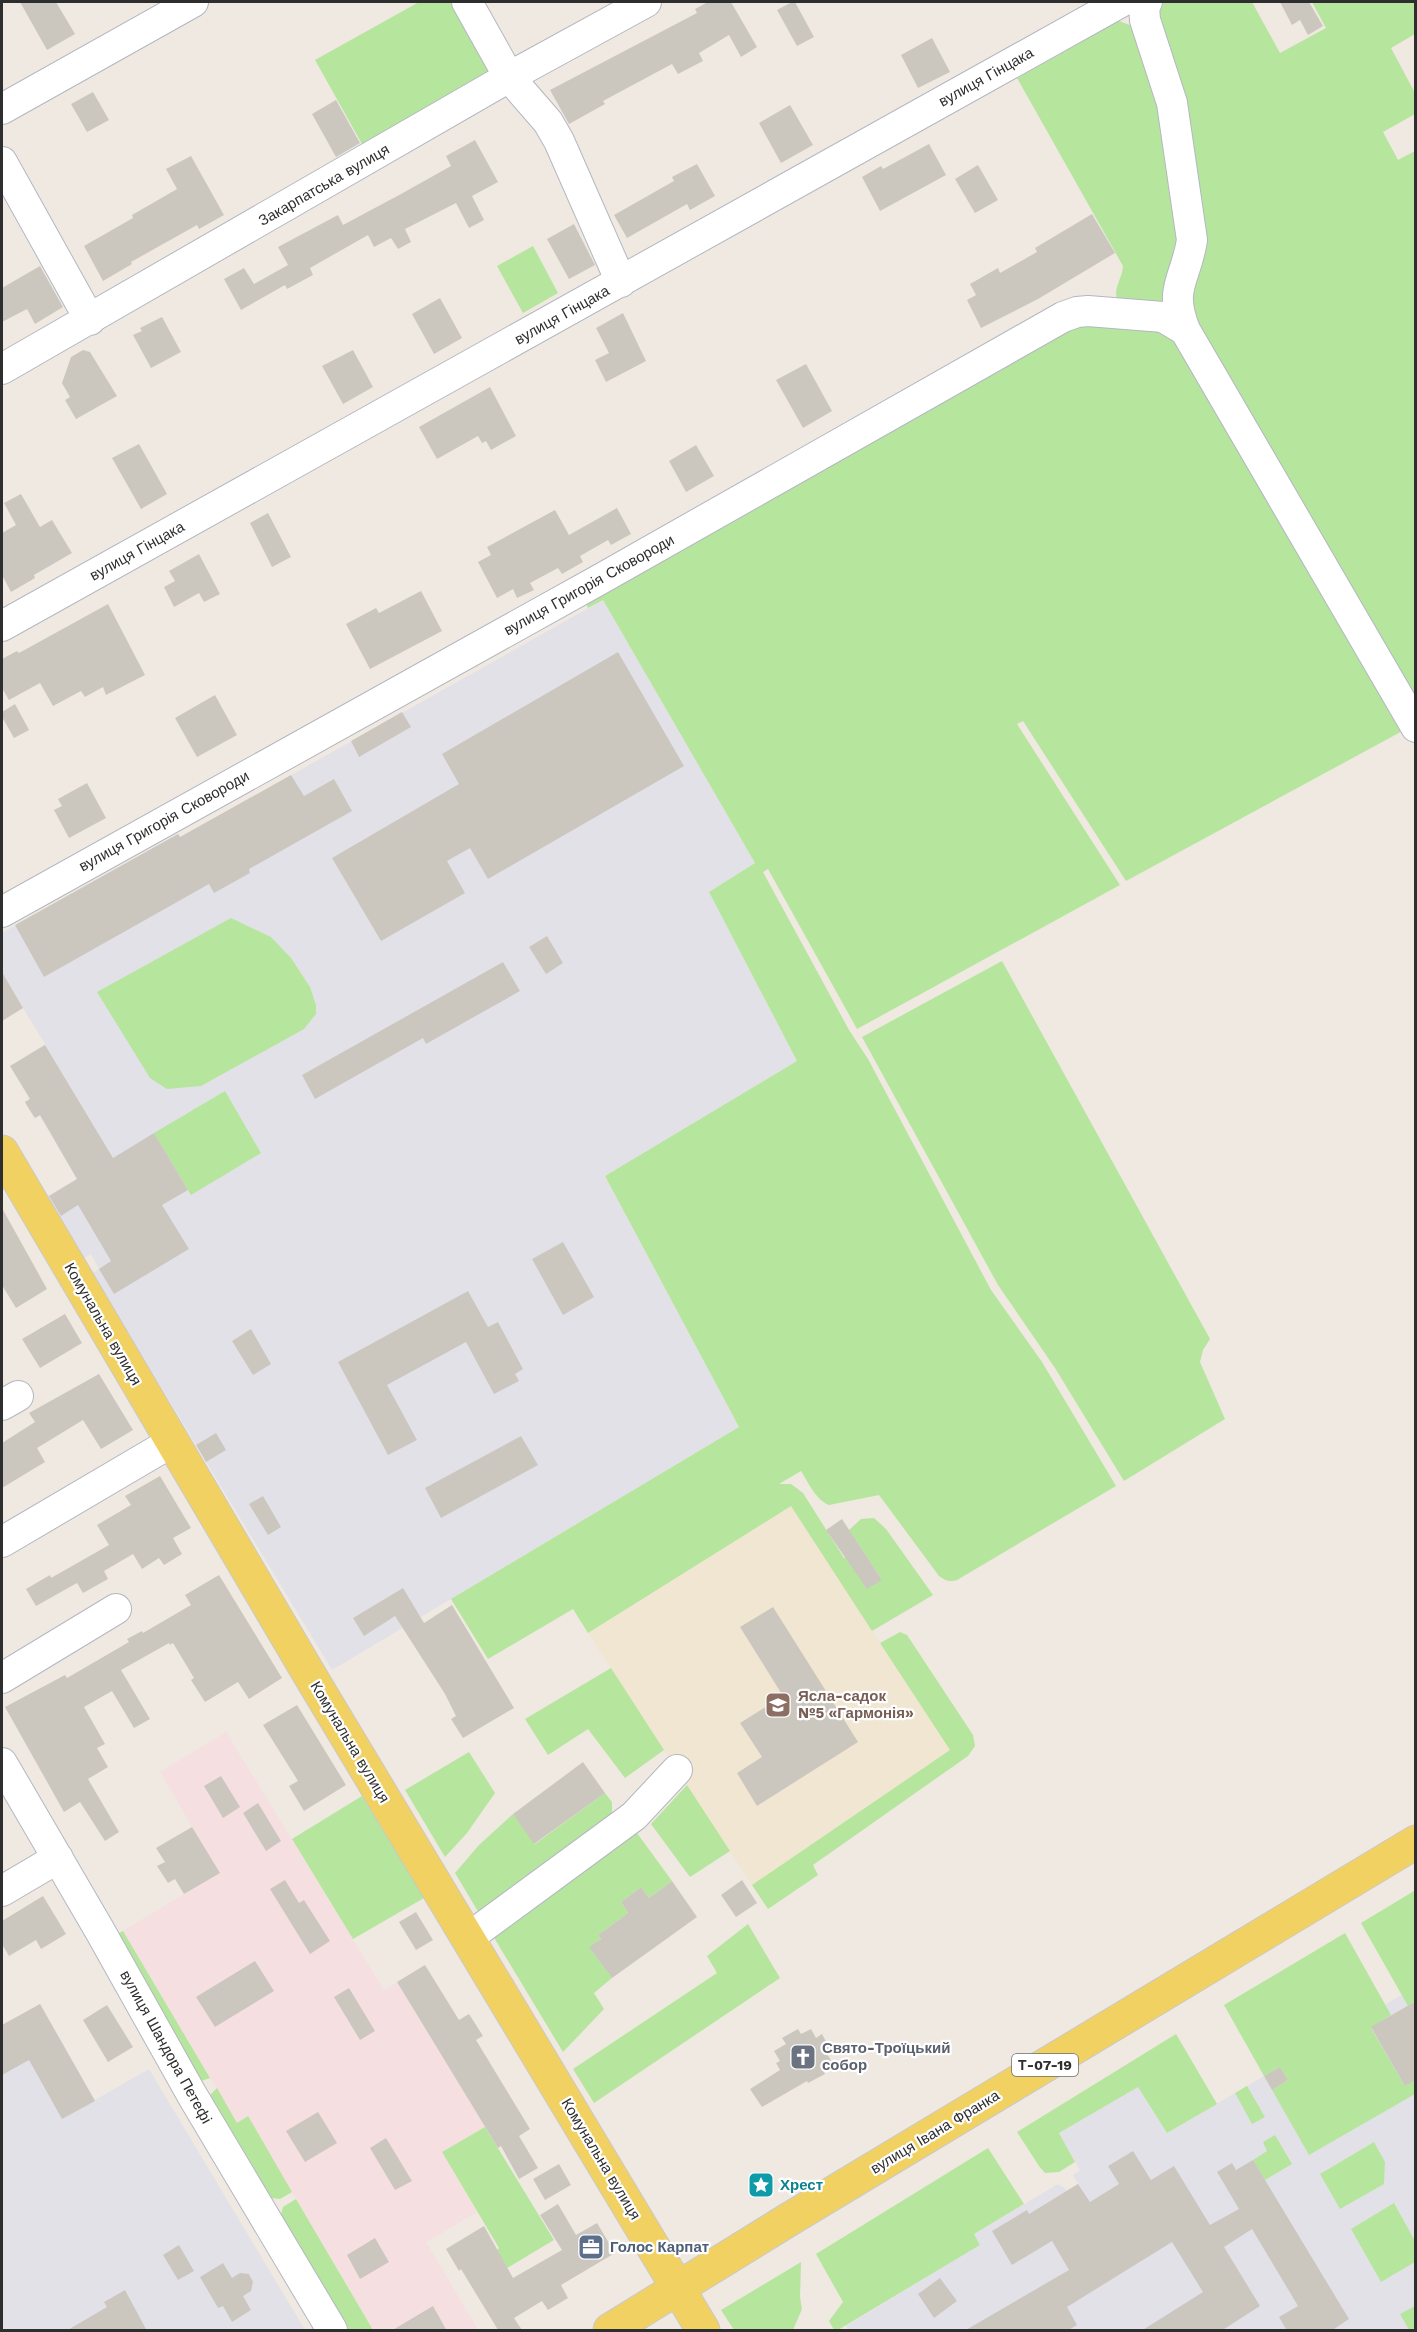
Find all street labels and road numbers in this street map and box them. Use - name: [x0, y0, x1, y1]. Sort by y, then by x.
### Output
- street label: вулиця Гінцака: [935, 43, 1037, 110]
- street label: Закарпатська вулиця: [255, 140, 393, 230]
- street label: вулиця Гінцака: [511, 281, 613, 348]
- street label: вулиця Гінцака: [86, 517, 188, 584]
- street label: вулиця Григорія Сковороди: [501, 531, 677, 639]
- street label: вулиця Григорія Сковороди: [76, 767, 252, 875]
- street label: Комунальна вулиця: [61, 1259, 145, 1389]
- street label: Комунальна вулиця: [307, 1678, 393, 1806]
- street label: вулиця Шандора Петефі: [116, 1967, 216, 2127]
- road number: Т-07-19: [1012, 2054, 1078, 2076]
- street label: вулиця Івана Франка: [867, 2086, 1003, 2178]
- street label: Комунальна вулиця: [558, 2095, 644, 2223]

